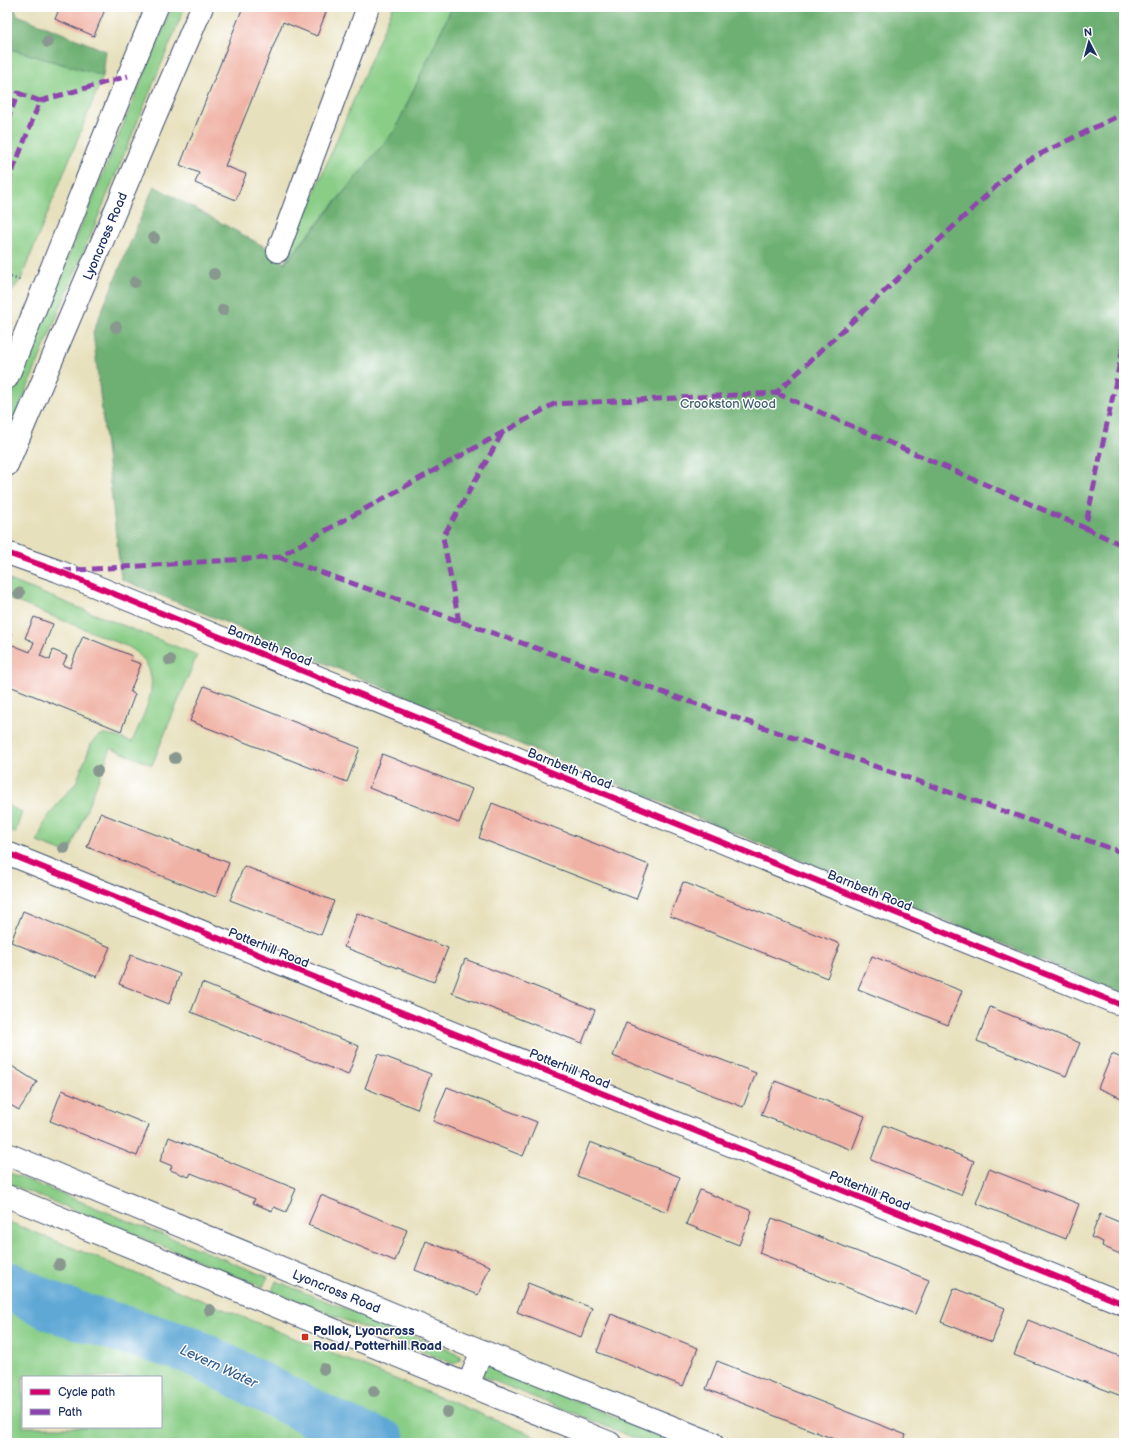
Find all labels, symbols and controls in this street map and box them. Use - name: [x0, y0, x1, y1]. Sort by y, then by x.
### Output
- north arrow: [1069, 22, 1109, 62]
- text: N: [1083, 26, 1093, 39]
- street label: Lyoncross Road: [80, 190, 131, 283]
- park label: Crookston Wood: [680, 396, 776, 412]
- street label: Barnbeth Road: [225, 622, 314, 670]
- street label: Barnbeth Road: [525, 745, 614, 793]
- street label: Barnbeth Road: [825, 867, 914, 915]
- street label: Potterhill Road: [226, 924, 311, 971]
- street label: Potterhill Road: [527, 1045, 612, 1092]
- street label: Potterhill Road: [827, 1167, 912, 1214]
- street label: Lyoncross Road: [290, 1266, 383, 1317]
- place label: Pollok, Lyoncross Road/ Potterhill Road: [313, 1323, 442, 1354]
- marker: Pollok, Lyoncross Road/ Potterhill Road: [300, 1332, 310, 1342]
- water label: Levern Water: [177, 1341, 261, 1392]
- legend: [22, 1376, 162, 1428]
- text: Cycle path: [58, 1385, 115, 1400]
- text: Path: [58, 1405, 83, 1420]

